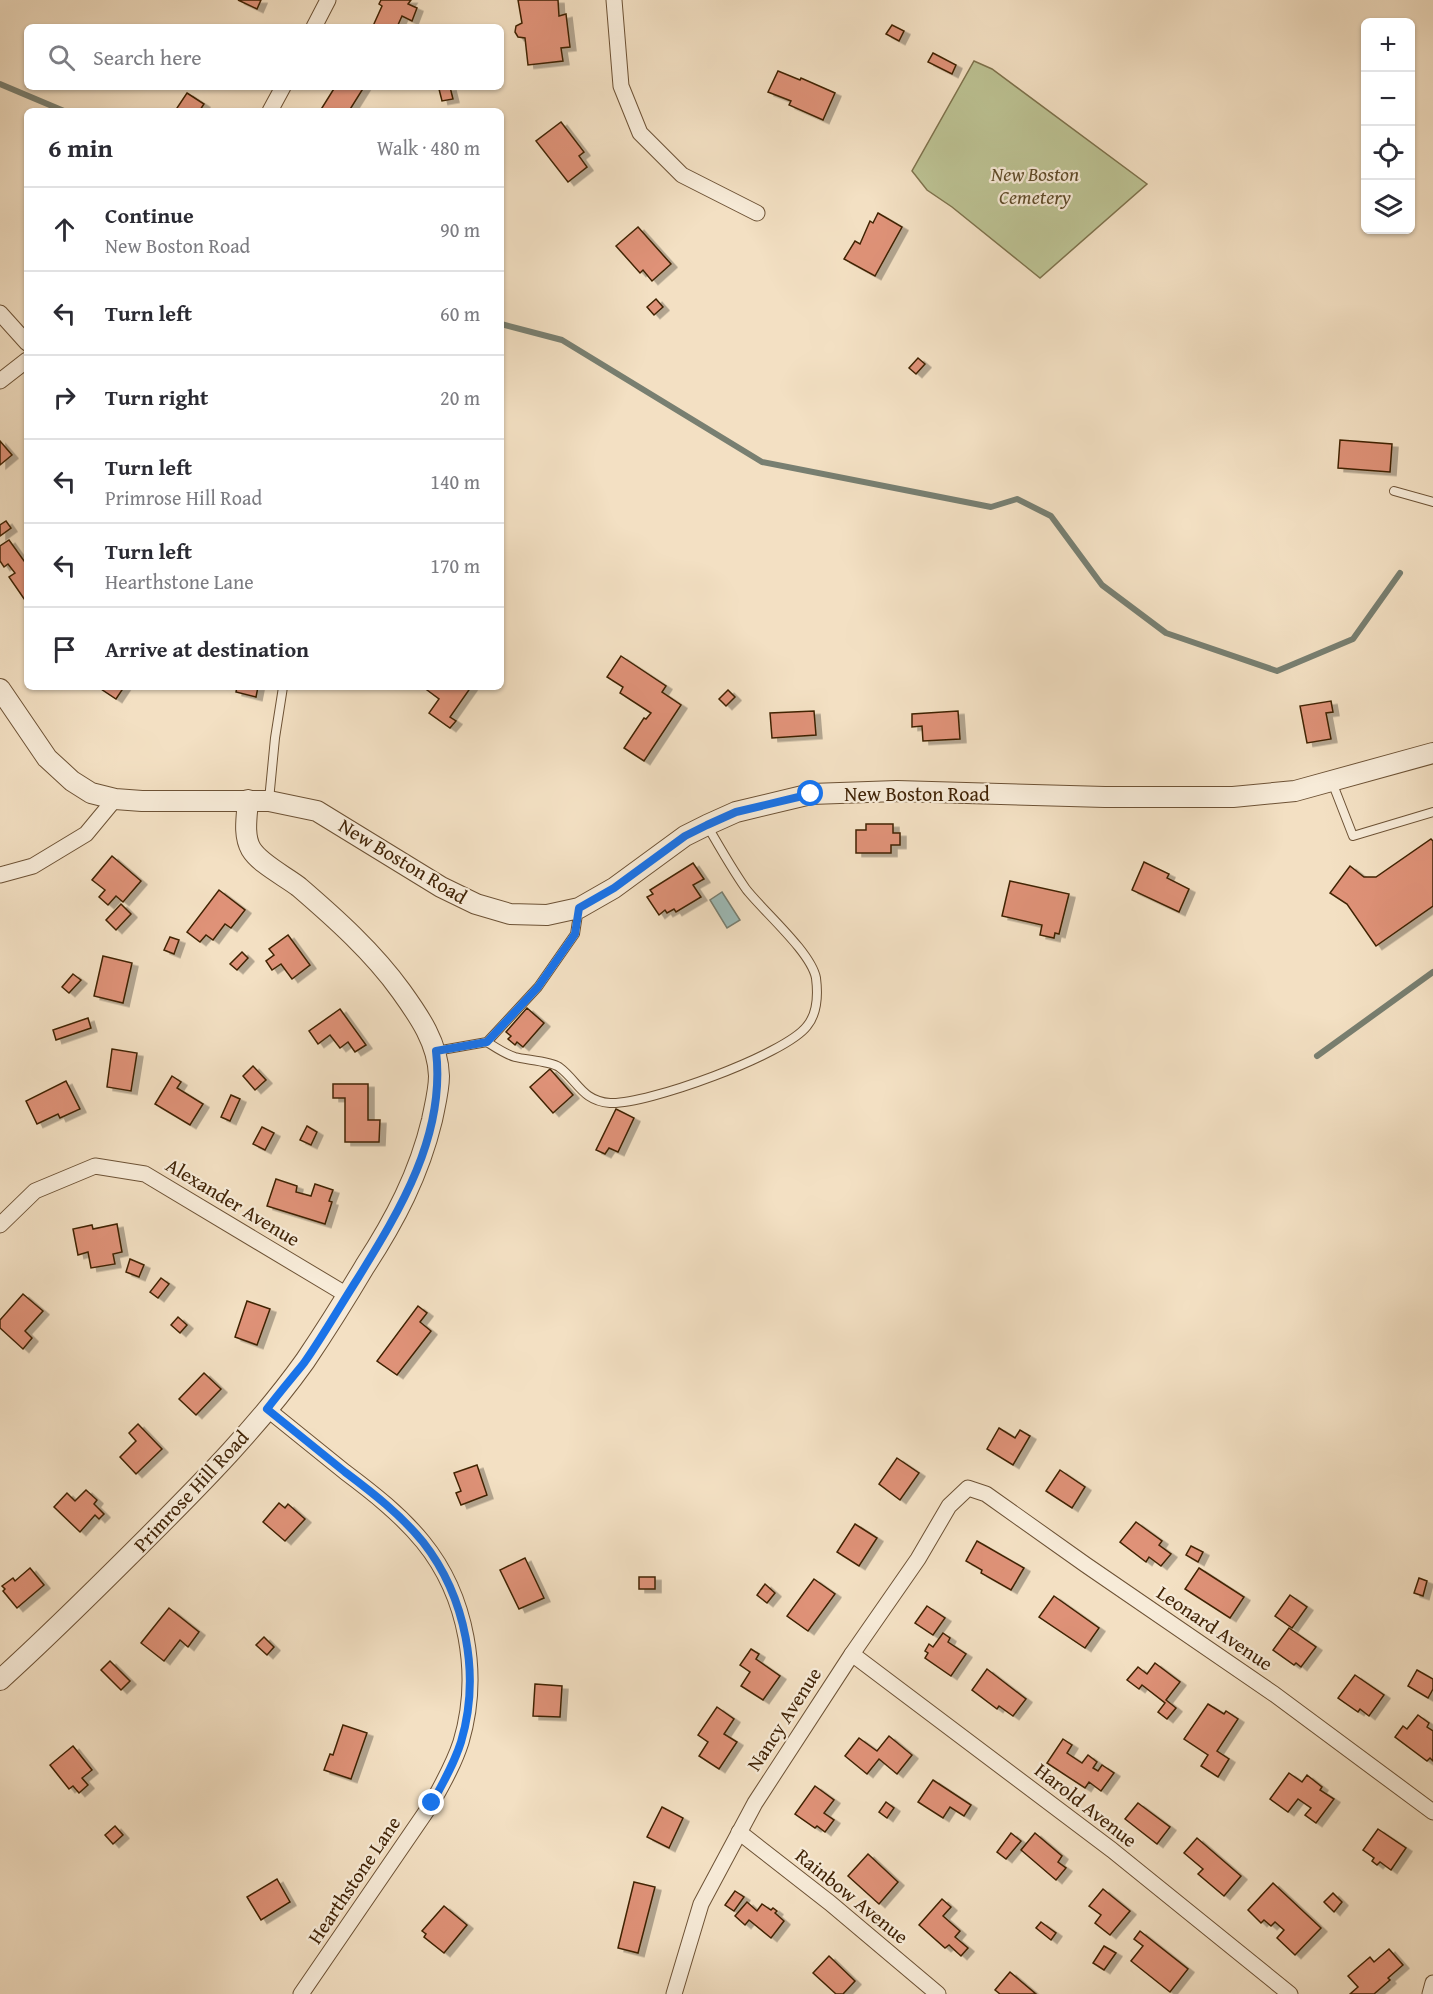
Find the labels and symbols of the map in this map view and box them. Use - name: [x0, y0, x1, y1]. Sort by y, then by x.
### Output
- park label: New Boston Cemetery: [990, 159, 1079, 211]
- street label: New Boston Road: [844, 779, 990, 808]
- route start: [797, 780, 823, 806]
- street label: New Boston Road: [334, 811, 473, 911]
- street label: Alexander Avenue: [161, 1150, 306, 1253]
- street label: Primrose Hill Road: [126, 1423, 255, 1558]
- street label: Leonard Avenue: [1151, 1578, 1279, 1677]
- street label: Nancy Avenue: [739, 1661, 828, 1776]
- street label: Harold Avenue: [1029, 1755, 1144, 1854]
- route end: [418, 1789, 444, 1815]
- street label: Hearthstone Lane: [300, 1810, 407, 1949]
- street label: Rainbow Avenue: [790, 1841, 915, 1950]

